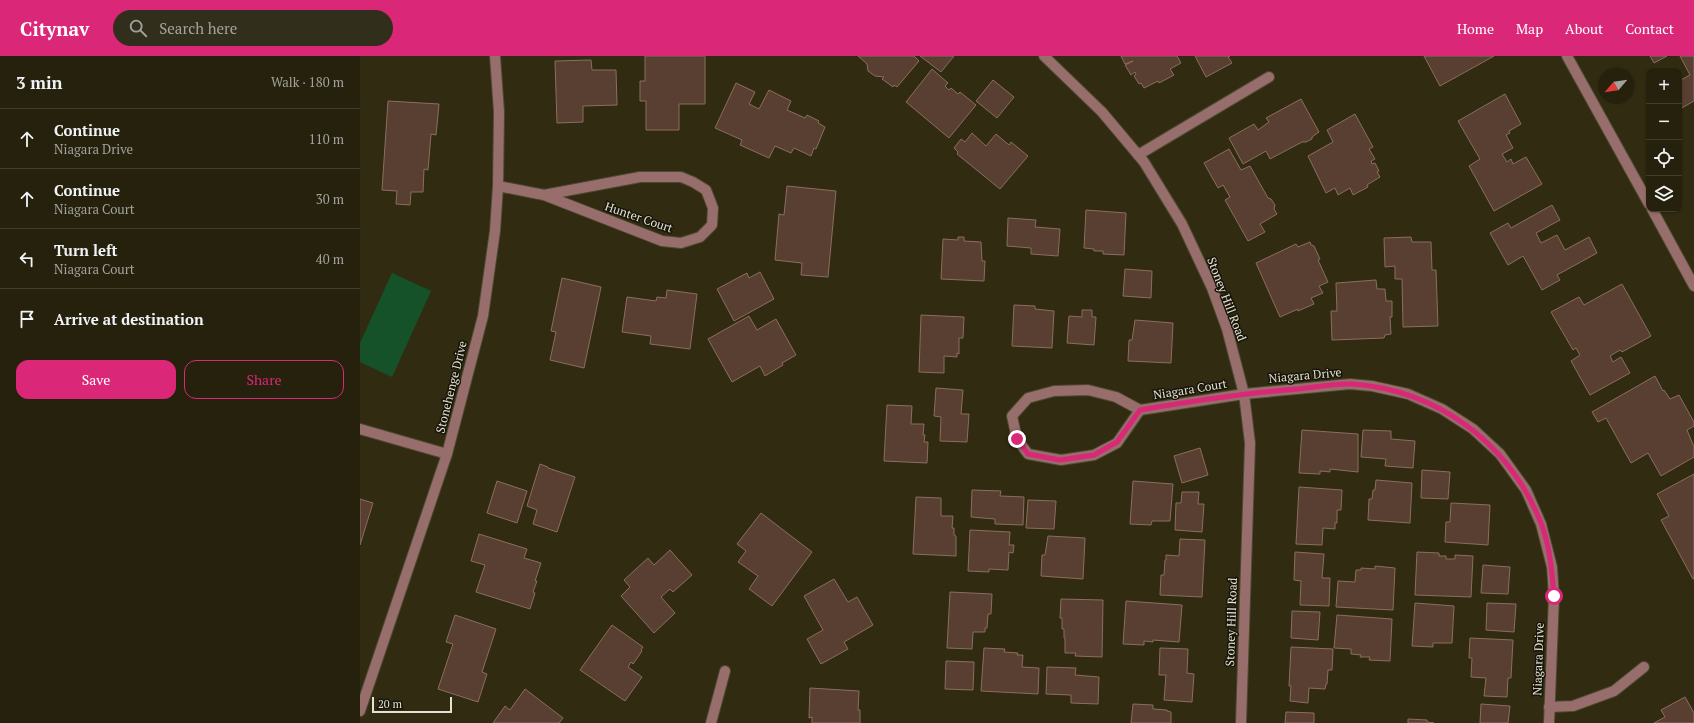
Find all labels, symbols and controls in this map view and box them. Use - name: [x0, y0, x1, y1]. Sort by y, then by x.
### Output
- search box: [113, 10, 393, 46]
- text: Citynav: [20, 16, 89, 41]
- icon: search: [127, 17, 149, 39]
- text: Search here: [159, 18, 237, 38]
- text: Home: [1457, 19, 1494, 38]
- text: Map: [1516, 19, 1543, 38]
- text: About: [1565, 19, 1603, 38]
- text: Contact: [1625, 19, 1674, 38]
- north arrow: [1598, 68, 1634, 104]
- map controls: [1646, 68, 1682, 212]
- button: +: [1646, 68, 1682, 104]
- text: 3 min: [16, 71, 63, 94]
- text: Walk · 180 m: [271, 73, 344, 91]
- button: −: [1646, 104, 1682, 140]
- text: Continue: [54, 120, 120, 140]
- icon: ahead: [16, 128, 38, 150]
- text: 110 m: [309, 130, 344, 148]
- text: Niagara Drive: [54, 140, 133, 158]
- button: locate: [1646, 140, 1682, 176]
- button: layers: [1646, 176, 1682, 212]
- text: Continue: [54, 180, 120, 200]
- icon: ahead: [16, 188, 38, 210]
- text: 30 m: [316, 190, 344, 208]
- street label: Hunter Court: [603, 198, 675, 236]
- text: Niagara Court: [54, 200, 135, 218]
- text: Turn left: [54, 240, 118, 260]
- icon: left: [16, 248, 38, 270]
- text: 40 m: [316, 250, 344, 268]
- street label: Stoney Hill Road: [1204, 255, 1250, 343]
- text: Niagara Court: [54, 260, 135, 278]
- icon: arrive: [16, 308, 38, 330]
- text: Arrive at destination: [54, 309, 204, 329]
- street label: Stonehenge Drive: [432, 339, 470, 435]
- button: Save: [16, 360, 176, 399]
- button: Share: [184, 360, 344, 399]
- street label: Niagara Drive: [1268, 364, 1342, 386]
- street label: Niagara Court: [1152, 376, 1228, 402]
- route end: [1008, 430, 1026, 448]
- street label: Stoney Hill Road: [1222, 577, 1240, 667]
- route start: [1545, 587, 1563, 605]
- street label: Niagara Drive: [1529, 622, 1547, 696]
- scale bar: [372, 695, 452, 714]
- text: 20 m: [378, 697, 402, 711]

